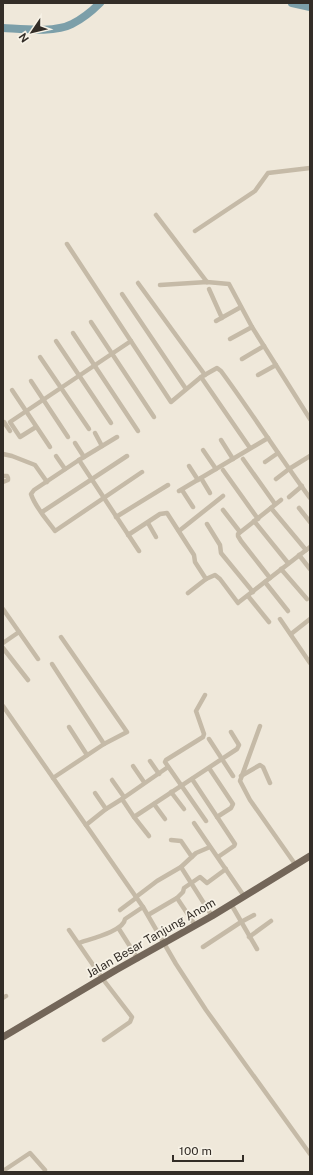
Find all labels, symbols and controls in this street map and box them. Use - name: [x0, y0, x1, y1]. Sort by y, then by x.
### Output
- north arrow: [12, 12, 52, 52]
- text: N: [16, 31, 31, 45]
- street label: Jalan Besar Tanjung Anom: [84, 895, 218, 981]
- scale bar: [173, 1137, 243, 1163]
- text: 100 m: [179, 1144, 212, 1158]

